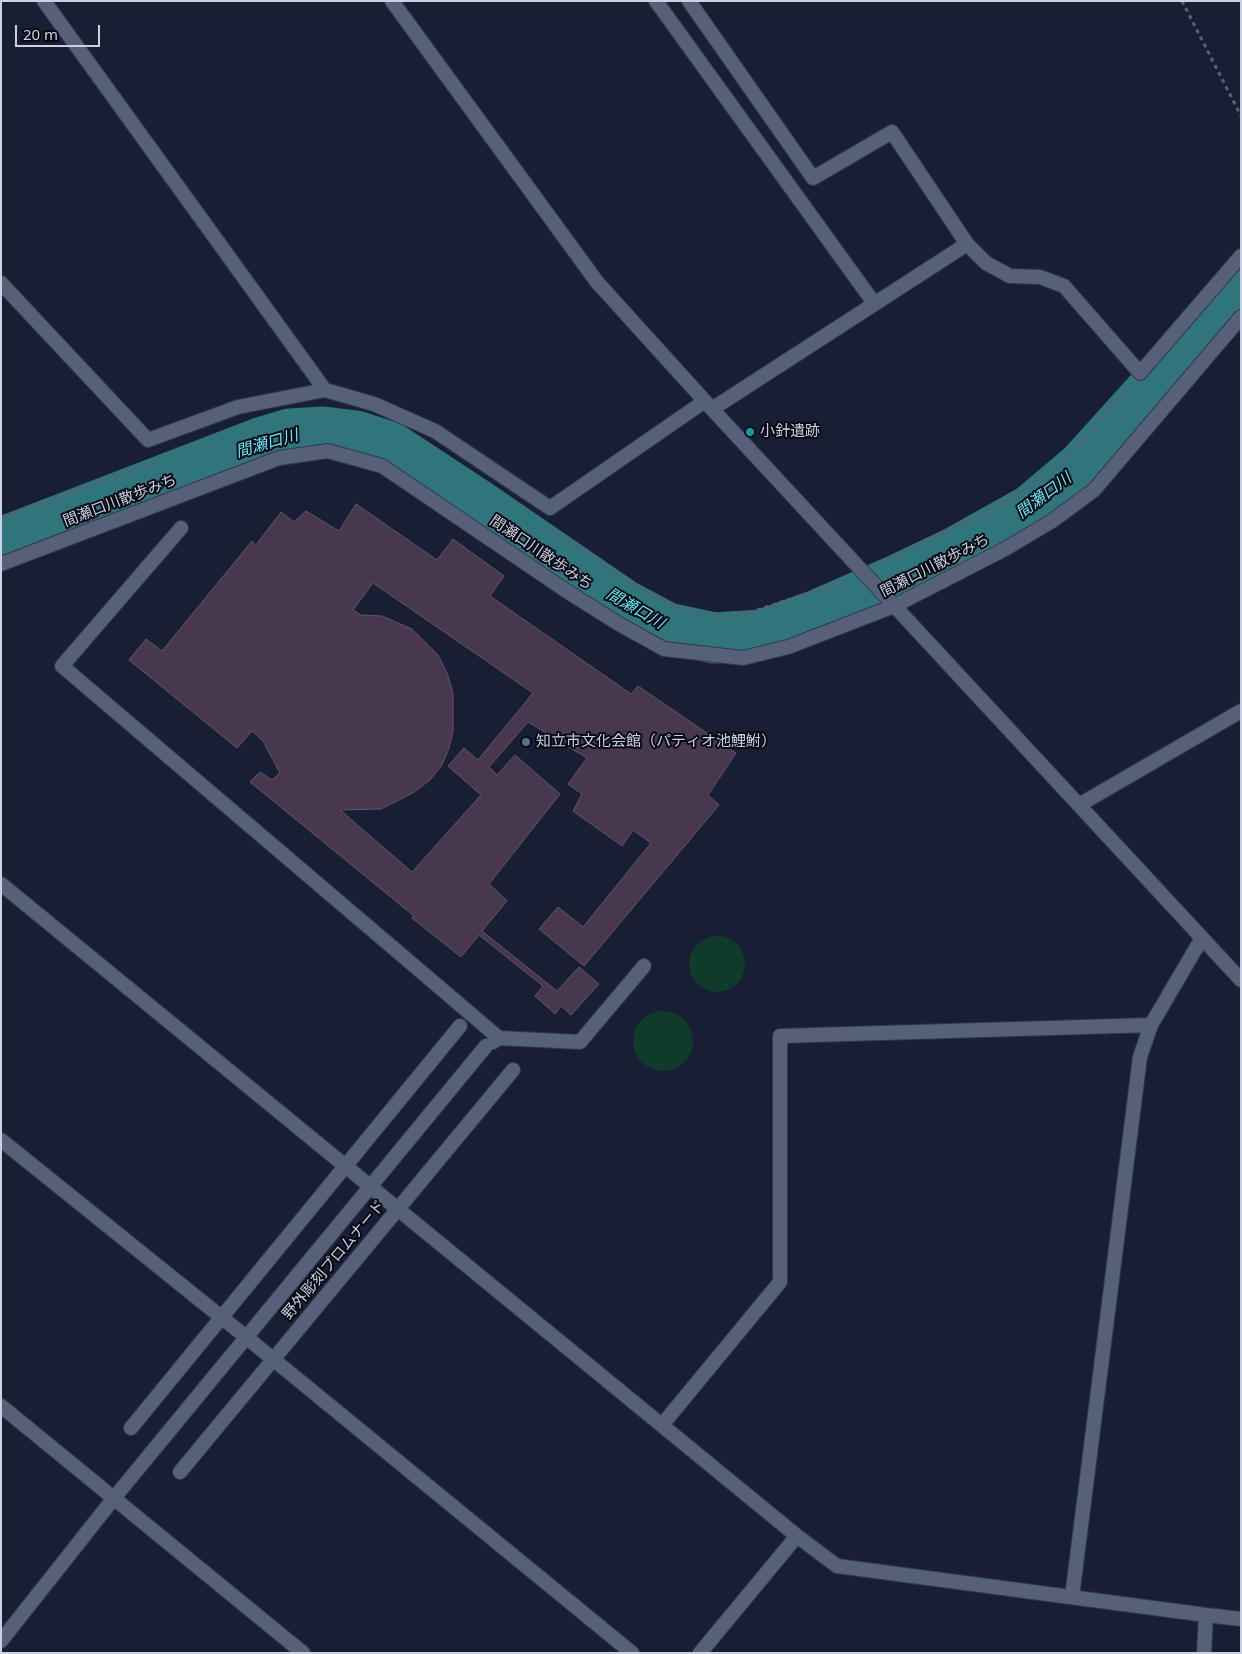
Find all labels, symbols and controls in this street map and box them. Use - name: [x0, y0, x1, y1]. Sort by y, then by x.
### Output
- scale bar: [18, 15, 102, 47]
- text: 20 m: [23, 24, 58, 44]
- place label: 小針遺跡: [760, 423, 820, 441]
- water label: 間瀬口川: [234, 426, 300, 462]
- marker: 小針遺跡: [744, 426, 756, 438]
- water label: 間瀬口川: [1013, 469, 1075, 523]
- street label: 間瀬口川散歩みち: [61, 471, 179, 531]
- street label: 間瀬口川散歩みち: [486, 512, 596, 594]
- street label: 間瀬口川散歩みち: [877, 531, 993, 601]
- water label: 間瀬口川: [602, 585, 668, 633]
- place label: 知立市文化会館（パティオ池鯉鮒）: [536, 733, 776, 751]
- marker: 知立市文化会館（パティオ池鯉鮒）: [520, 736, 532, 748]
- street label: 野外彫刻プロムナード: [279, 1197, 389, 1323]

